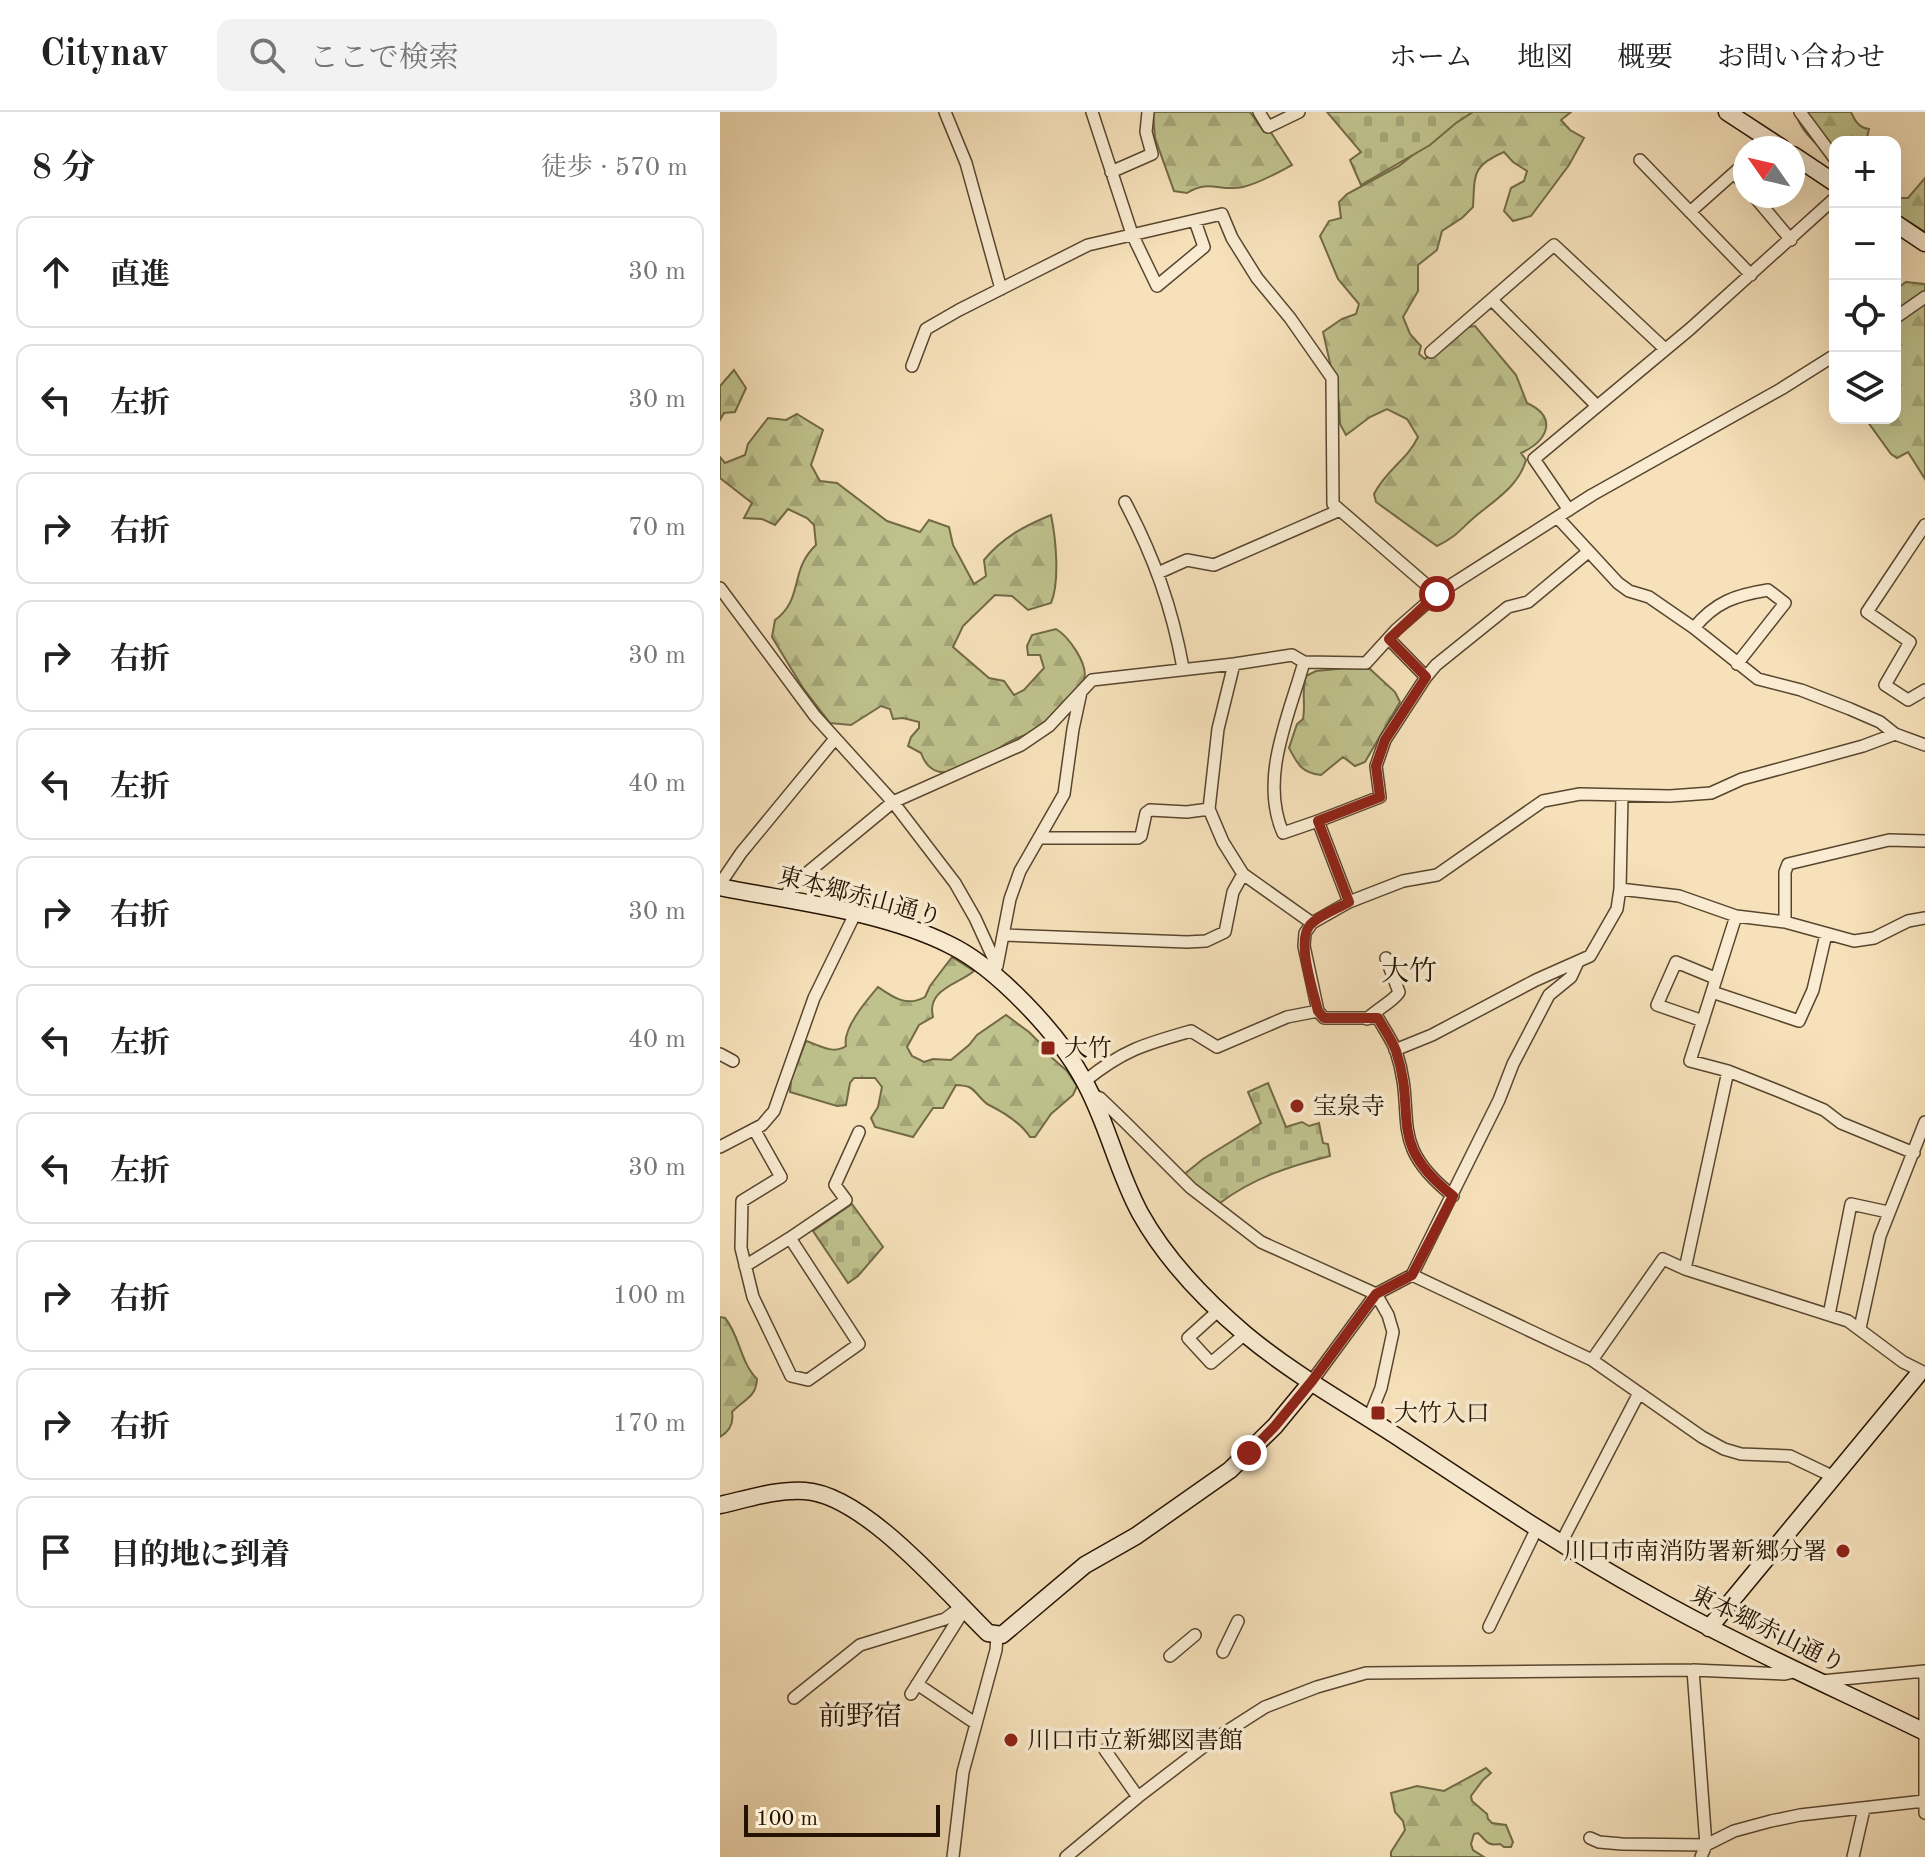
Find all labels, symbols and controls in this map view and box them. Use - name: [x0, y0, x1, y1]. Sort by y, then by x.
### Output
- search box: [217, 19, 777, 91]
- icon: search: [245, 33, 289, 77]
- text: Citynav: [40, 36, 169, 74]
- text: ここで検索: [309, 44, 459, 74]
- text: ホーム: [1389, 45, 1473, 73]
- text: 地図: [1517, 45, 1573, 73]
- text: 概要: [1617, 45, 1673, 73]
- text: お問い合わせ: [1717, 45, 1885, 73]
- north arrow: [1733, 136, 1805, 208]
- map controls: [1829, 136, 1901, 424]
- button: +: [1829, 136, 1901, 208]
- text: 8 分: [32, 152, 95, 186]
- text: 徒歩 · 570 m: [541, 155, 688, 181]
- button: −: [1829, 208, 1901, 280]
- icon: ahead: [34, 250, 78, 294]
- text: 30 m: [628, 259, 686, 285]
- text: 直進: [110, 261, 170, 291]
- button: locate: [1829, 280, 1901, 352]
- button: layers: [1829, 352, 1901, 424]
- icon: left: [34, 378, 78, 422]
- text: 30 m: [628, 387, 686, 413]
- text: 左折: [110, 389, 170, 419]
- icon: right: [34, 506, 78, 550]
- text: 70 m: [628, 515, 686, 541]
- text: 右折: [110, 517, 170, 547]
- route start: [1419, 576, 1455, 612]
- icon: right: [34, 634, 78, 678]
- text: 30 m: [628, 643, 686, 669]
- text: 右折: [110, 645, 170, 675]
- icon: left: [34, 762, 78, 806]
- text: 40 m: [628, 771, 686, 797]
- text: 左折: [110, 773, 170, 803]
- street label: 東本郷赤山通り: [775, 862, 945, 931]
- icon: right: [34, 890, 78, 934]
- text: 30 m: [628, 899, 686, 925]
- text: 右折: [110, 901, 170, 931]
- district label: 大竹: [1381, 956, 1437, 987]
- icon: left: [34, 1018, 78, 1062]
- text: 40 m: [628, 1027, 686, 1053]
- text: 左折: [110, 1029, 170, 1059]
- place label: 大竹: [1064, 1035, 1112, 1062]
- marker: 大竹: [1039, 1039, 1057, 1057]
- place label: 宝泉寺: [1313, 1093, 1385, 1120]
- marker: 宝泉寺: [1288, 1097, 1306, 1115]
- icon: left: [34, 1146, 78, 1190]
- text: 30 m: [628, 1155, 686, 1181]
- text: 左折: [110, 1157, 170, 1187]
- icon: right: [34, 1274, 78, 1318]
- text: 100 m: [613, 1283, 686, 1309]
- text: 右折: [110, 1285, 170, 1315]
- place label: 大竹入口: [1394, 1400, 1490, 1427]
- icon: right: [34, 1402, 78, 1446]
- marker: 大竹入口: [1369, 1404, 1387, 1422]
- text: 170 m: [613, 1411, 686, 1437]
- text: 右折: [110, 1413, 170, 1443]
- route end: [1231, 1435, 1267, 1471]
- icon: arrive: [34, 1530, 78, 1574]
- place label: 川口市南消防署新郷分署: [1563, 1538, 1827, 1565]
- text: 目的地に到着: [110, 1541, 290, 1571]
- marker: 川口市南消防署新郷分署: [1834, 1542, 1852, 1560]
- street label: 東本郷赤山通り: [1686, 1580, 1849, 1678]
- district label: 前野宿: [818, 1701, 902, 1732]
- place label: 川口市立新郷図書館: [1027, 1727, 1243, 1754]
- marker: 川口市立新郷図書館: [1002, 1731, 1020, 1749]
- scale bar: [744, 1801, 940, 1837]
- text: 100 m: [756, 1808, 818, 1830]

